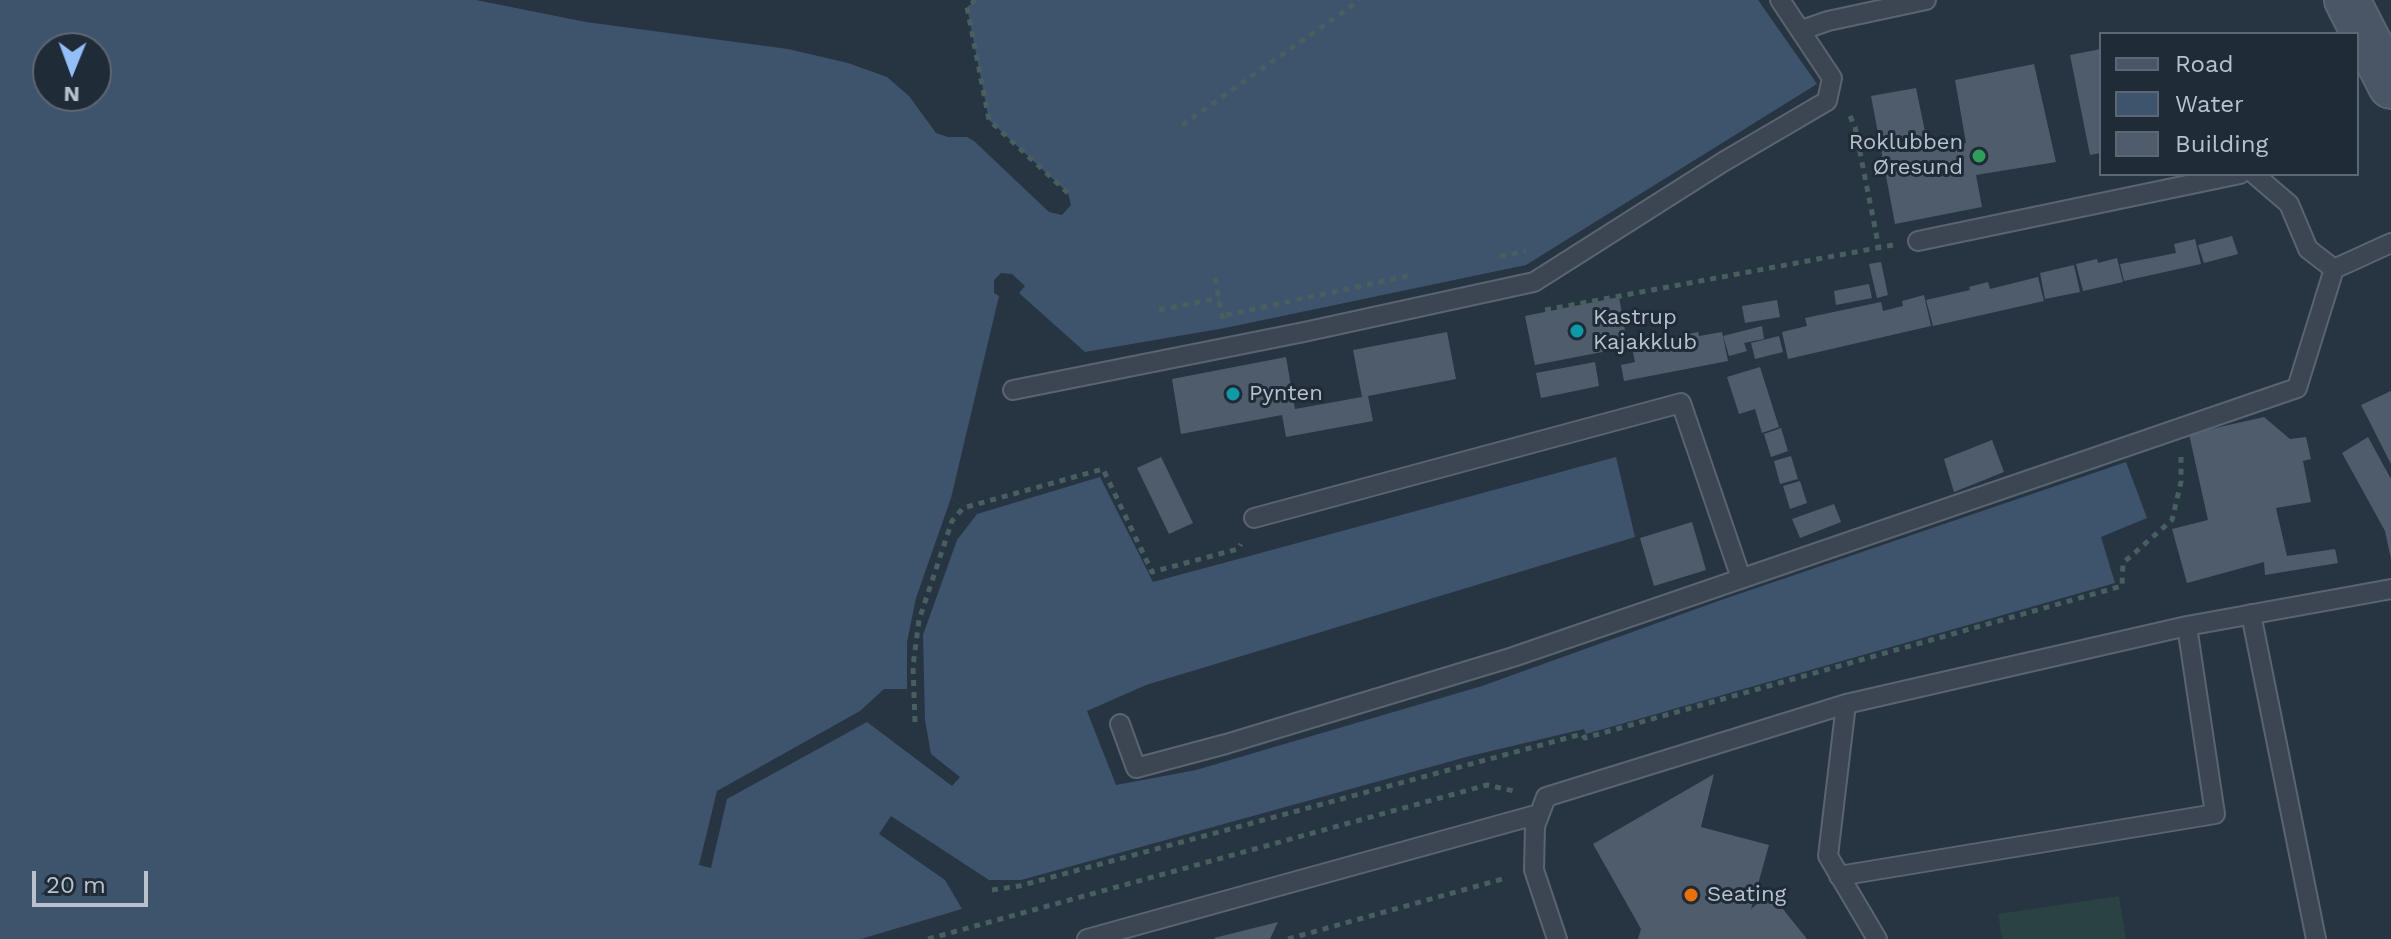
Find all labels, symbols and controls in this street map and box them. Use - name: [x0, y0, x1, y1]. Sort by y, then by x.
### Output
- north arrow: [32, 32, 112, 112]
- legend: [2099, 32, 2359, 176]
- text: Road: [2175, 50, 2234, 78]
- text: N: [63, 82, 80, 107]
- text: Water: [2175, 90, 2244, 118]
- place label: Roklubben Øresund: [1849, 130, 1963, 182]
- text: Building: [2175, 130, 2268, 158]
- marker: Roklubben Øresund: [1970, 147, 1988, 165]
- place label: Kastrup Kajakklub: [1593, 305, 1697, 356]
- marker: Kastrup Kajakklub: [1568, 322, 1586, 340]
- place label: Pynten: [1249, 381, 1323, 407]
- marker: Pynten: [1224, 385, 1242, 403]
- scale bar: [36, 855, 152, 905]
- text: 20 m: [46, 871, 106, 899]
- place label: Seating: [1707, 882, 1786, 908]
- marker: Seating: [1682, 886, 1700, 904]

